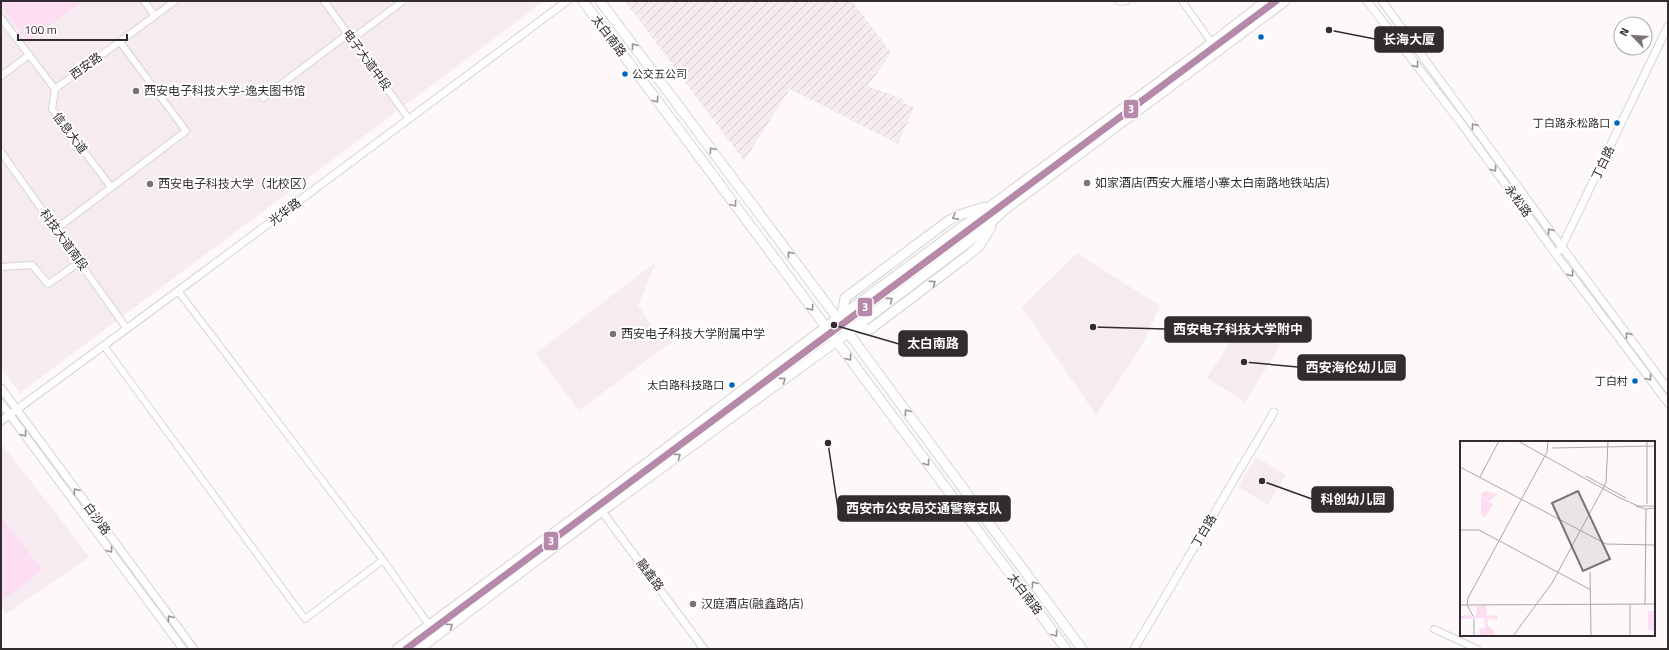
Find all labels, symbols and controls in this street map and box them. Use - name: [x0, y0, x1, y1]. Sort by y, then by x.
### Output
- street label: 太白南路: [587, 11, 631, 61]
- scale bar: [18, 16, 127, 42]
- north arrow: [1613, 16, 1653, 56]
- text: 100 m: [24, 20, 57, 39]
- street label: 电子大道中段: [339, 25, 396, 94]
- text: N: [1615, 25, 1633, 39]
- callout: 长海大厦: [1375, 27, 1443, 52]
- text: 长海大厦: [1383, 29, 1435, 49]
- unlabelled marker: [1256, 32, 1266, 42]
- one-way arrow: [631, 43, 638, 50]
- street label: 西安路: [66, 47, 106, 84]
- one-way arrow: [1411, 61, 1418, 68]
- place label: 公交五公司: [632, 66, 687, 82]
- marker: 公交五公司: [620, 69, 630, 79]
- place label: 西安电子科技大学-逸夫图书馆: [144, 81, 305, 100]
- marker: 西安电子科技大学-逸夫图书馆: [131, 86, 141, 96]
- one-way arrow: [652, 95, 659, 102]
- line badge: 3: [1123, 99, 1139, 119]
- text: 3: [1128, 101, 1134, 117]
- street label: 信息大道: [48, 108, 92, 158]
- place label: 丁白路永松路口: [1533, 115, 1610, 131]
- marker: 丁白路永松路口: [1612, 118, 1622, 128]
- one-way arrow: [1472, 123, 1479, 130]
- street label: 丁白路: [1586, 142, 1619, 183]
- one-way arrow: [709, 147, 716, 154]
- one-way arrow: [1489, 165, 1497, 172]
- place label: 如家酒店(西安大雁塔小寨太白南路地铁站店): [1095, 173, 1329, 192]
- place label: 西安电子科技大学（北校区）: [158, 174, 314, 193]
- marker: 如家酒店(西安大雁塔小寨太白南路地铁站店): [1082, 178, 1092, 188]
- marker: 西安电子科技大学（北校区）: [145, 179, 155, 189]
- street label: 永松路: [1500, 181, 1537, 221]
- street label: 光华路: [265, 193, 305, 230]
- one-way arrow: [729, 200, 737, 207]
- street label: 科技大道南段: [36, 205, 93, 274]
- one-way arrow: [952, 213, 959, 220]
- one-way arrow: [1547, 228, 1555, 235]
- one-way arrow: [787, 251, 794, 258]
- one-way arrow: [1566, 270, 1574, 277]
- one-way arrow: [928, 280, 935, 287]
- line badge: 3: [857, 297, 873, 317]
- one-way arrow: [886, 297, 893, 305]
- text: 3: [862, 299, 868, 315]
- one-way arrow: [807, 304, 814, 311]
- callout: 西安电子科技大学附中: [1165, 317, 1311, 342]
- text: 西安电子科技大学附中: [1173, 319, 1303, 339]
- place label: 西安电子科技大学附属中学: [621, 324, 765, 343]
- marker: 西安电子科技大学附属中学: [608, 329, 618, 339]
- callout: 太白南路: [899, 331, 967, 356]
- text: 太白南路: [907, 333, 959, 353]
- one-way arrow: [1626, 333, 1633, 340]
- one-way arrow: [845, 354, 852, 361]
- callout: 西安海伦幼儿园: [1298, 355, 1405, 380]
- text: 西安海伦幼儿园: [1305, 357, 1397, 377]
- place label: 丁白村: [1595, 373, 1628, 389]
- one-way arrow: [1644, 373, 1651, 380]
- marker: 丁白村: [1630, 376, 1640, 386]
- place label: 太白路科技路口: [647, 377, 724, 393]
- one-way arrow: [779, 378, 786, 385]
- marker: 太白路科技路口: [727, 380, 737, 390]
- one-way arrow: [904, 409, 912, 416]
- one-way arrow: [19, 430, 26, 437]
- inset map: [1460, 441, 1655, 636]
- one-way arrow: [674, 453, 681, 461]
- one-way arrow: [922, 458, 929, 465]
- callout: 科创幼儿园: [1312, 487, 1393, 512]
- one-way arrow: [74, 488, 81, 495]
- text: 科创幼儿园: [1320, 489, 1386, 509]
- callout: 西安市公安局交通警察支队: [838, 496, 1010, 521]
- text: 西安市公安局交通警察支队: [846, 498, 1002, 518]
- street label: 白沙路: [79, 499, 116, 539]
- street label: 丁白路: [1186, 510, 1221, 551]
- line badge: 3: [543, 531, 559, 551]
- text: 3: [548, 533, 554, 549]
- one-way arrow: [105, 545, 112, 552]
- street label: 融鑫路: [632, 555, 669, 595]
- street label: 太白南路: [1003, 569, 1047, 619]
- one-way arrow: [1031, 581, 1039, 588]
- place label: 汉庭酒店(融鑫路店): [701, 594, 803, 613]
- marker: 汉庭酒店(融鑫路店): [688, 599, 698, 609]
- one-way arrow: [168, 615, 175, 622]
- one-way arrow: [446, 623, 453, 630]
- one-way arrow: [1050, 630, 1057, 637]

